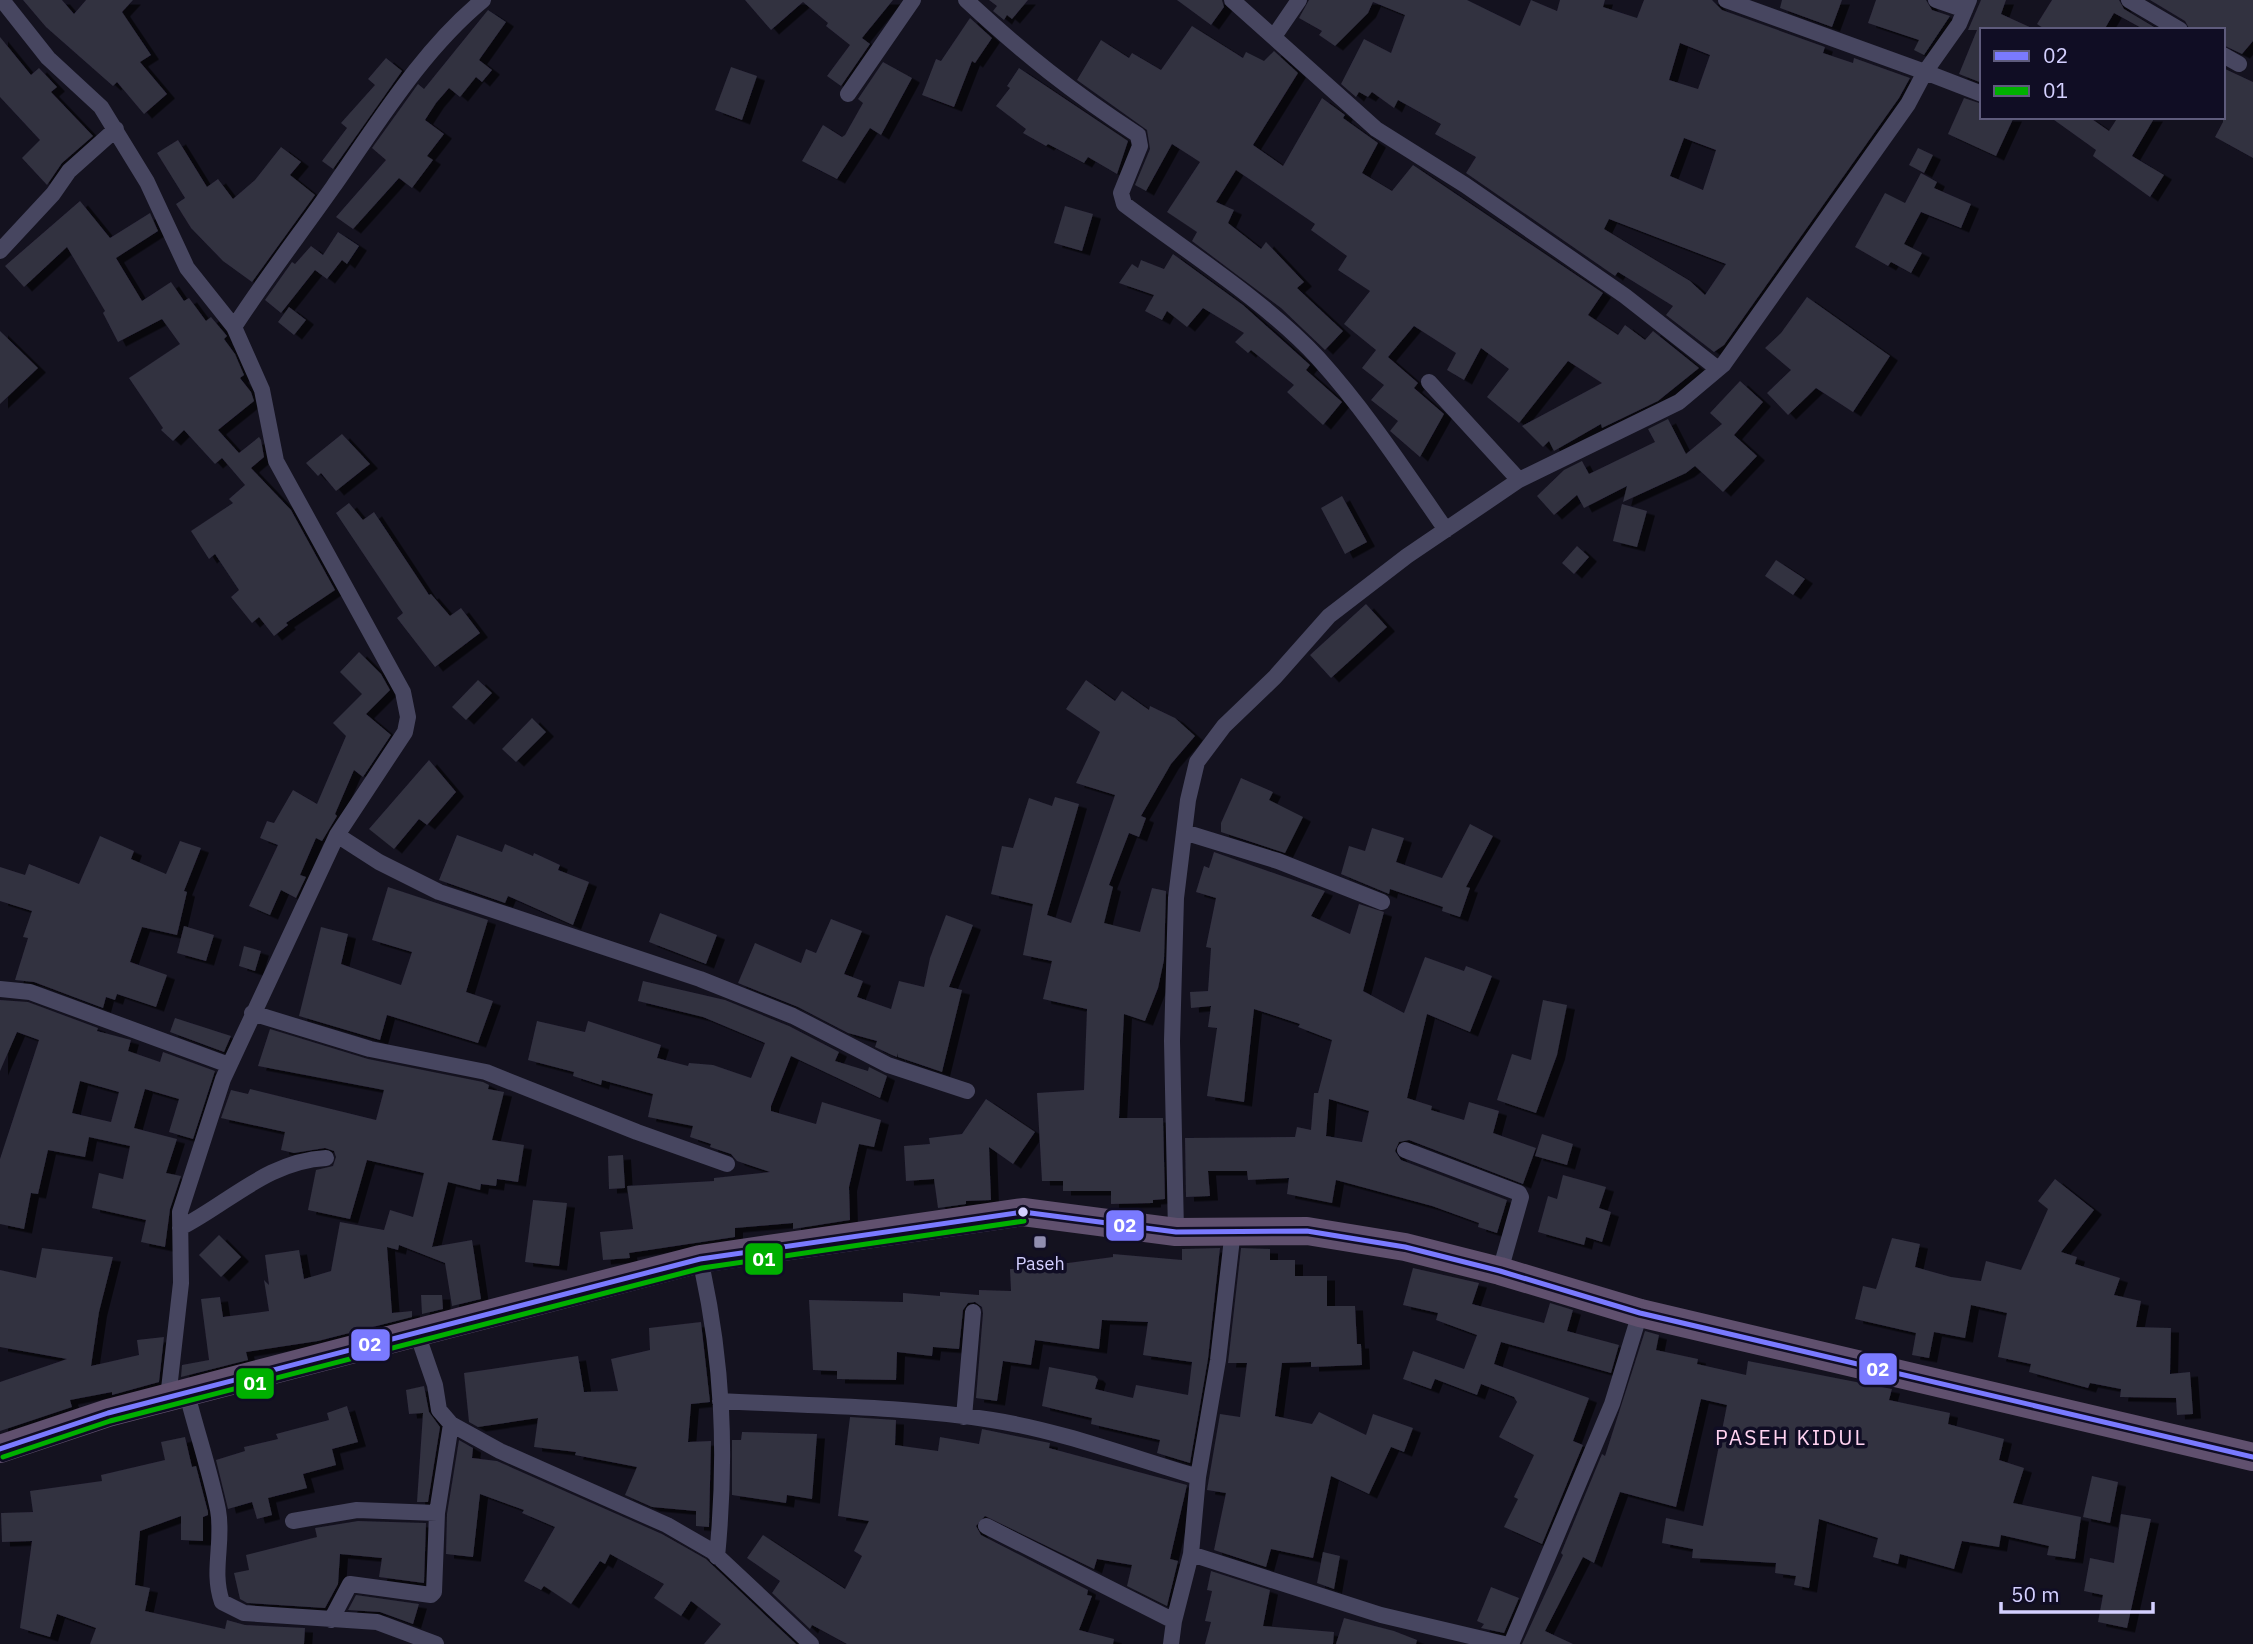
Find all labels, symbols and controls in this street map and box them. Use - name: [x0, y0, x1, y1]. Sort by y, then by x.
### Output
- legend: [1980, 28, 2225, 119]
- text: 02: [2043, 41, 2068, 69]
- text: 01: [2043, 76, 2068, 104]
- unlabelled marker: [1016, 1205, 1030, 1219]
- line badge: 02: [1105, 1209, 1145, 1242]
- text: 02: [1114, 1213, 1136, 1237]
- marker: Paseh: [1032, 1234, 1048, 1250]
- line badge: 01: [744, 1242, 784, 1276]
- text: 01: [753, 1247, 776, 1271]
- place label: Paseh: [1015, 1252, 1065, 1275]
- line badge: 02: [350, 1328, 391, 1362]
- text: 02: [359, 1332, 381, 1356]
- line badge: 02: [1858, 1352, 1898, 1386]
- text: 02: [1867, 1357, 1889, 1381]
- line badge: 01: [235, 1367, 275, 1400]
- text: 01: [244, 1371, 267, 1395]
- district label: PASEH KIDUL: [1715, 1423, 1867, 1451]
- scale bar: [2001, 1570, 2153, 1614]
- text: 50 m: [2011, 1580, 2060, 1608]

